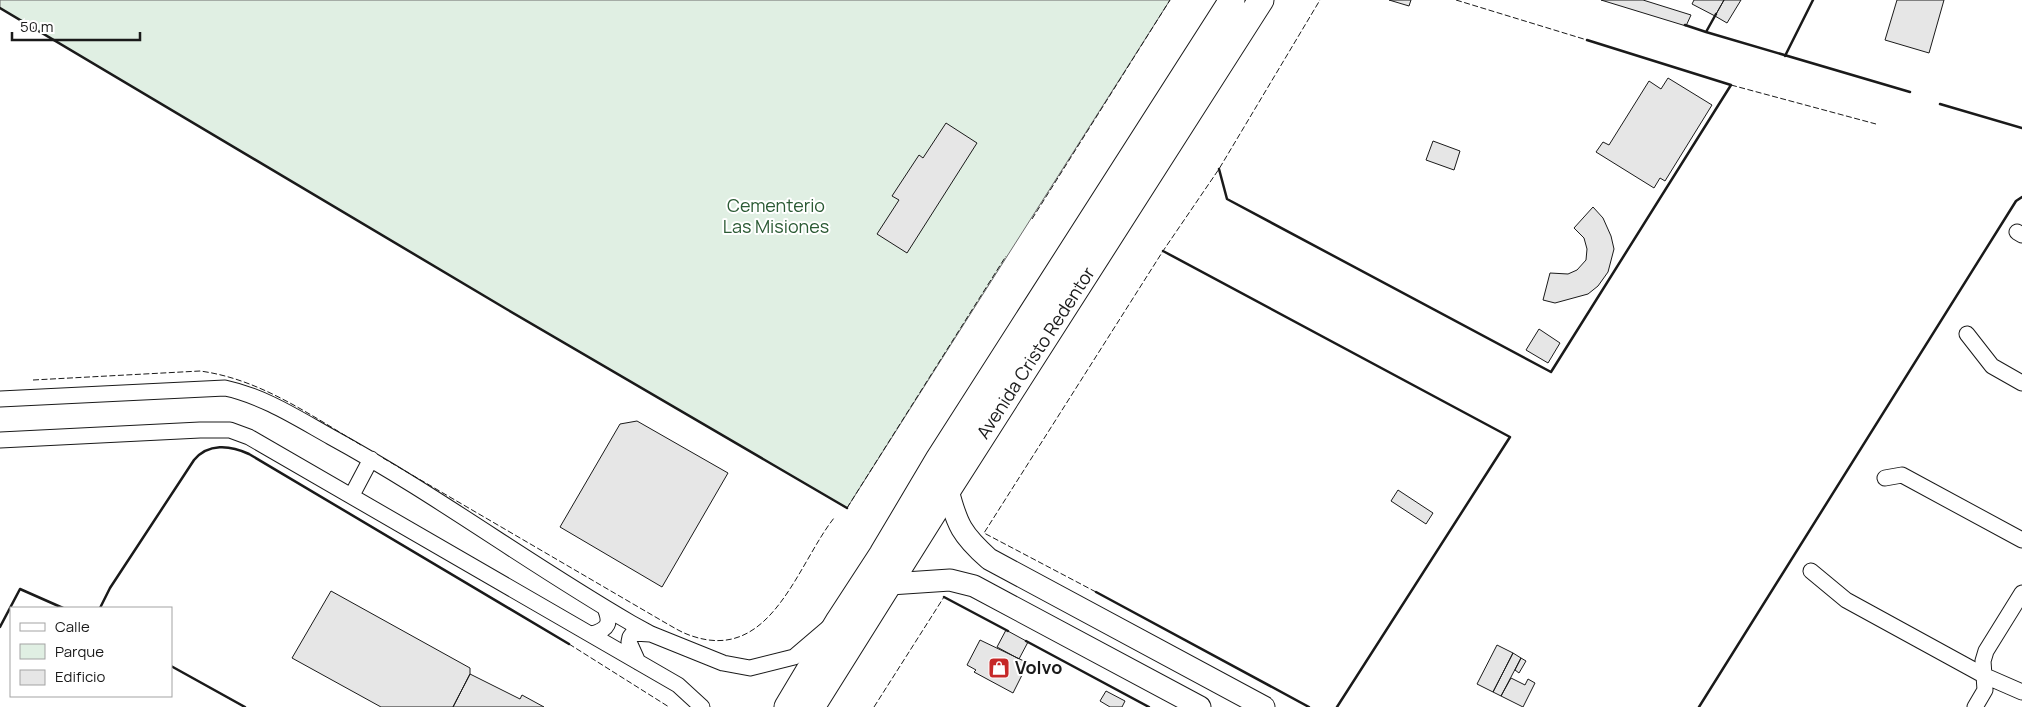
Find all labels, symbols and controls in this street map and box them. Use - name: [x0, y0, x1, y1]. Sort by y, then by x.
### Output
- scale bar: [12, 10, 140, 42]
- text: 50 m: [20, 16, 54, 37]
- park label: Cementerio Las Misiones: [723, 193, 829, 238]
- street label: Avenida Cristo Redentor: [971, 261, 1100, 443]
- legend: [10, 607, 172, 697]
- text: Calle: [55, 616, 90, 637]
- text: Parque: [55, 641, 104, 662]
- place label: Volvo: [1015, 655, 1062, 679]
- shop icon: Volvo: [987, 656, 1011, 680]
- text: Edificio: [55, 666, 106, 687]

